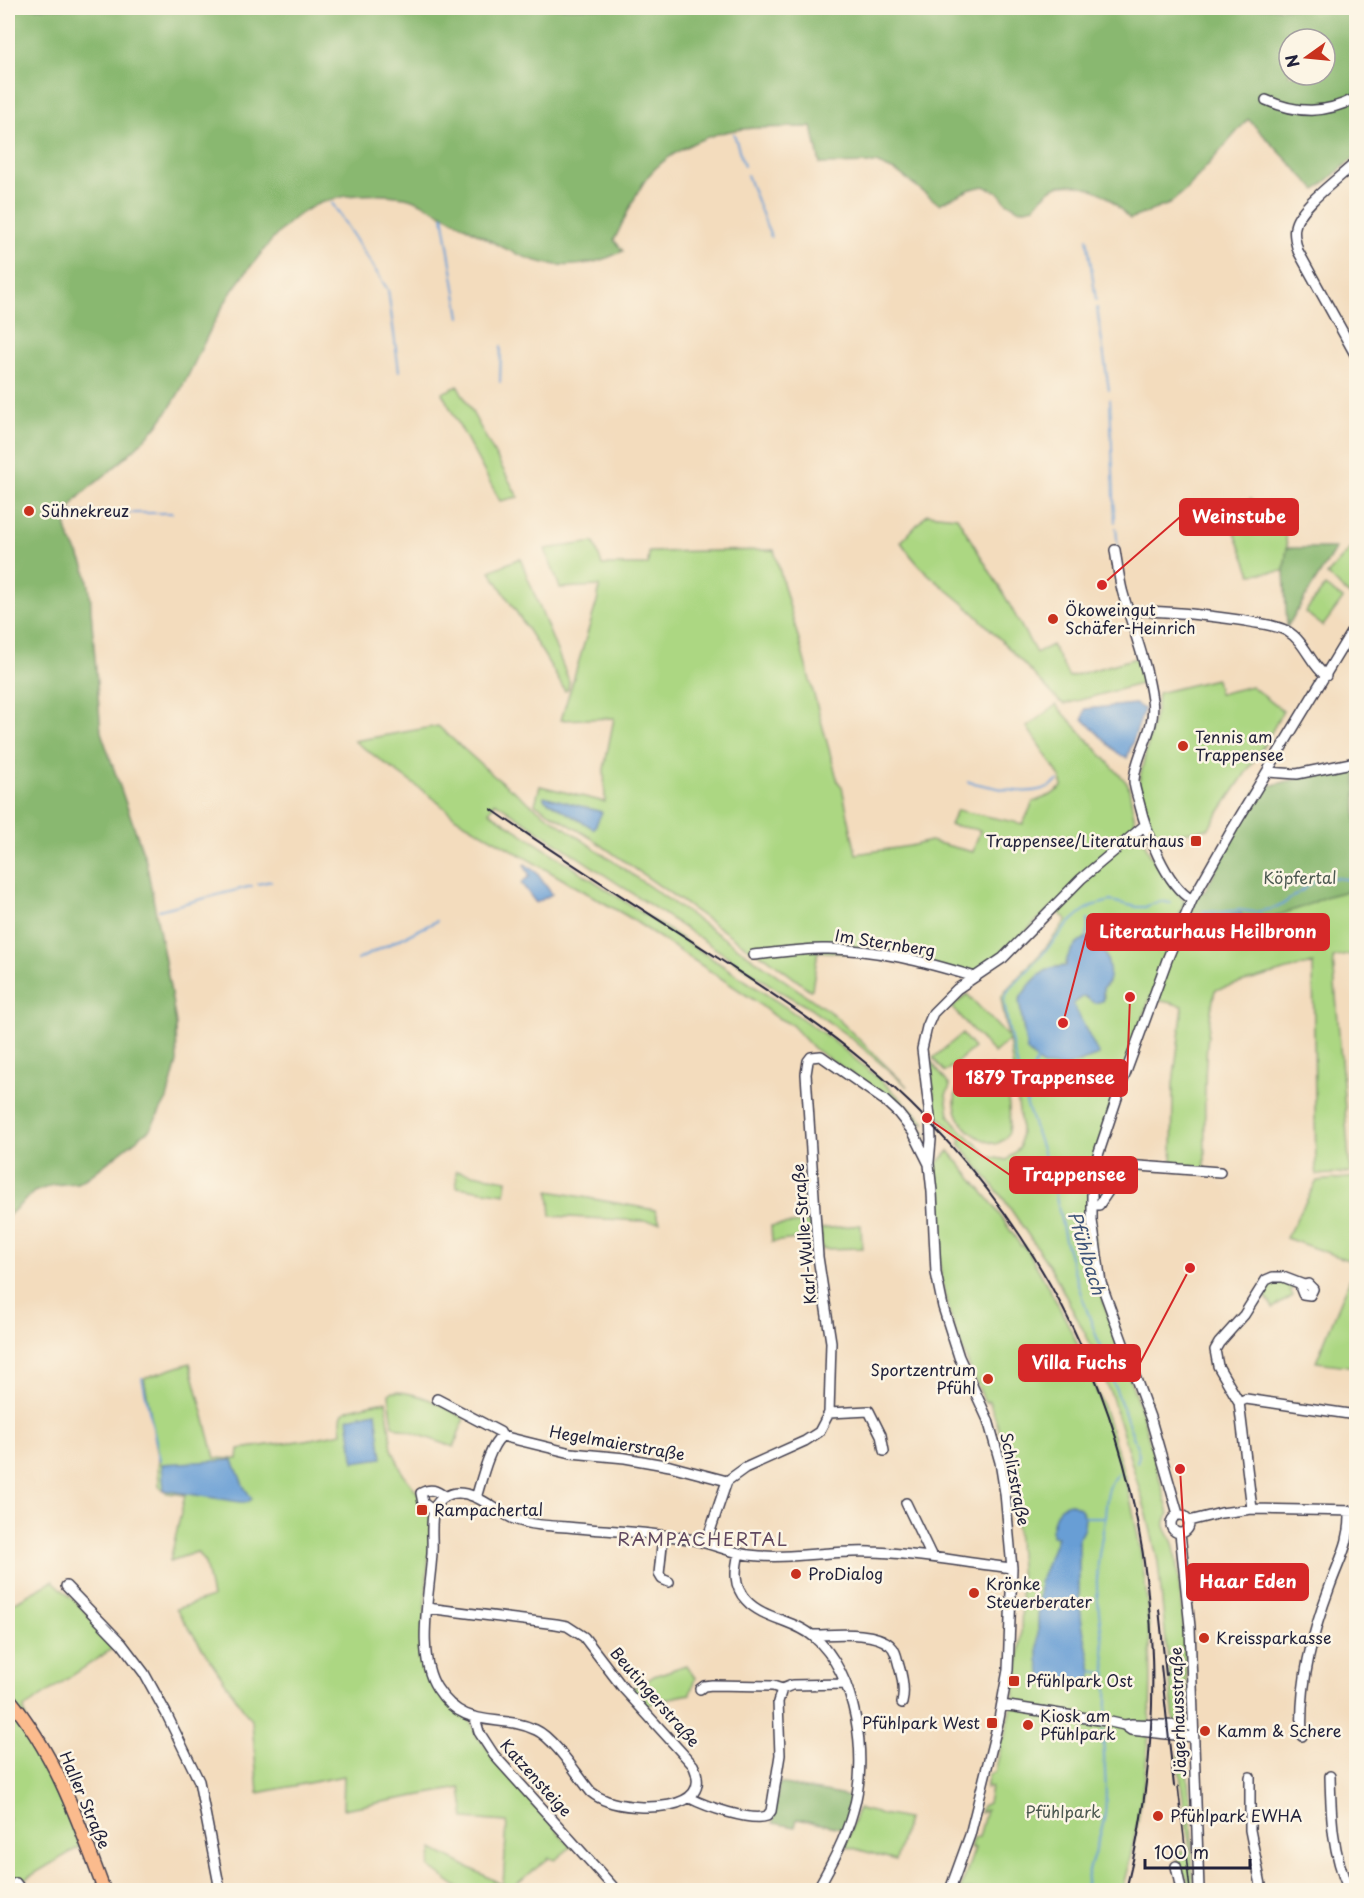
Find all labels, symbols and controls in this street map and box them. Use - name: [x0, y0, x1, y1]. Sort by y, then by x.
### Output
- north arrow: [1277, 27, 1337, 87]
- text: N: [1278, 52, 1305, 70]
- place label: Sühnekreuz: [41, 498, 129, 522]
- callout: Weinstube: [1180, 499, 1298, 535]
- text: Weinstube: [1192, 502, 1286, 529]
- marker: Sühnekreuz: [22, 504, 36, 518]
- place label: Ökoweingut Schäfer-Heinrich: [1065, 597, 1195, 639]
- marker: Ökoweingut Schäfer-Heinrich: [1046, 612, 1060, 626]
- place label: Tennis am Trappensee: [1195, 724, 1284, 766]
- marker: Tennis am Trappensee: [1176, 739, 1190, 753]
- place label: Trappensee/Literaturhaus: [986, 828, 1184, 852]
- marker: Trappensee/Literaturhaus: [1189, 834, 1203, 848]
- park label: Köpfertal: [1263, 865, 1337, 889]
- callout: Literaturhaus Heilbronn: [1087, 914, 1329, 950]
- text: Literaturhaus Heilbronn: [1099, 917, 1317, 944]
- street label: Im Sternberg: [833, 922, 937, 962]
- callout: 1879 Trappensee: [954, 1060, 1127, 1096]
- text: 1879 Trappensee: [965, 1063, 1115, 1090]
- callout: Trappensee: [1010, 1157, 1137, 1193]
- text: Trappensee: [1022, 1160, 1126, 1187]
- street label: Karl-Wulle-Straße: [785, 1163, 821, 1306]
- water label: Pfühlbach: [1062, 1207, 1113, 1298]
- callout: Villa Fuchs: [1019, 1345, 1140, 1381]
- text: Villa Fuchs: [1031, 1348, 1127, 1375]
- place label: Sportzentrum Pfühl: [871, 1357, 976, 1399]
- marker: Sportzentrum Pfühl: [981, 1372, 995, 1386]
- street label: Hegelmaierstraße: [548, 1418, 687, 1466]
- street label: Schlizstraße: [995, 1430, 1037, 1528]
- place label: Rampachertal: [434, 1497, 543, 1521]
- marker: Rampachertal: [415, 1503, 429, 1517]
- district label: RAMPACHERTAL: [617, 1525, 789, 1552]
- place label: ProDialog: [808, 1561, 883, 1585]
- callout: Haar Eden: [1187, 1564, 1308, 1600]
- marker: ProDialog: [789, 1567, 803, 1581]
- text: Haar Eden: [1199, 1567, 1297, 1594]
- place label: Krönke Steuerberater: [986, 1571, 1092, 1613]
- marker: Krönke Steuerberater: [967, 1586, 981, 1600]
- place label: Kreissparkasse: [1216, 1625, 1331, 1649]
- marker: Kreissparkasse: [1197, 1631, 1211, 1645]
- street label: Beutingerstraße: [605, 1641, 706, 1752]
- street label: Jägerhausstraße: [1163, 1647, 1191, 1777]
- place label: Pfühlpark Ost: [1026, 1668, 1133, 1692]
- marker: Pfühlpark Ost: [1007, 1674, 1021, 1688]
- place label: Kiosk am Pfühlpark: [1040, 1703, 1116, 1745]
- place label: Pfühlpark West: [862, 1710, 980, 1734]
- marker: Pfühlpark West: [985, 1716, 999, 1730]
- marker: Kiosk am Pfühlpark: [1021, 1718, 1035, 1732]
- place label: Kamm & Schere: [1217, 1718, 1342, 1742]
- marker: Kamm & Schere: [1198, 1724, 1212, 1738]
- street label: Katzensteige: [495, 1733, 578, 1822]
- street label: Haller Straße: [55, 1747, 117, 1852]
- park label: Pfühlpark: [1025, 1799, 1101, 1823]
- place label: Pfühlpark EWHA: [1170, 1803, 1302, 1827]
- marker: Pfühlpark EWHA: [1151, 1809, 1165, 1823]
- scale bar: [1145, 1832, 1250, 1870]
- text: 100 m: [1154, 1838, 1209, 1865]

